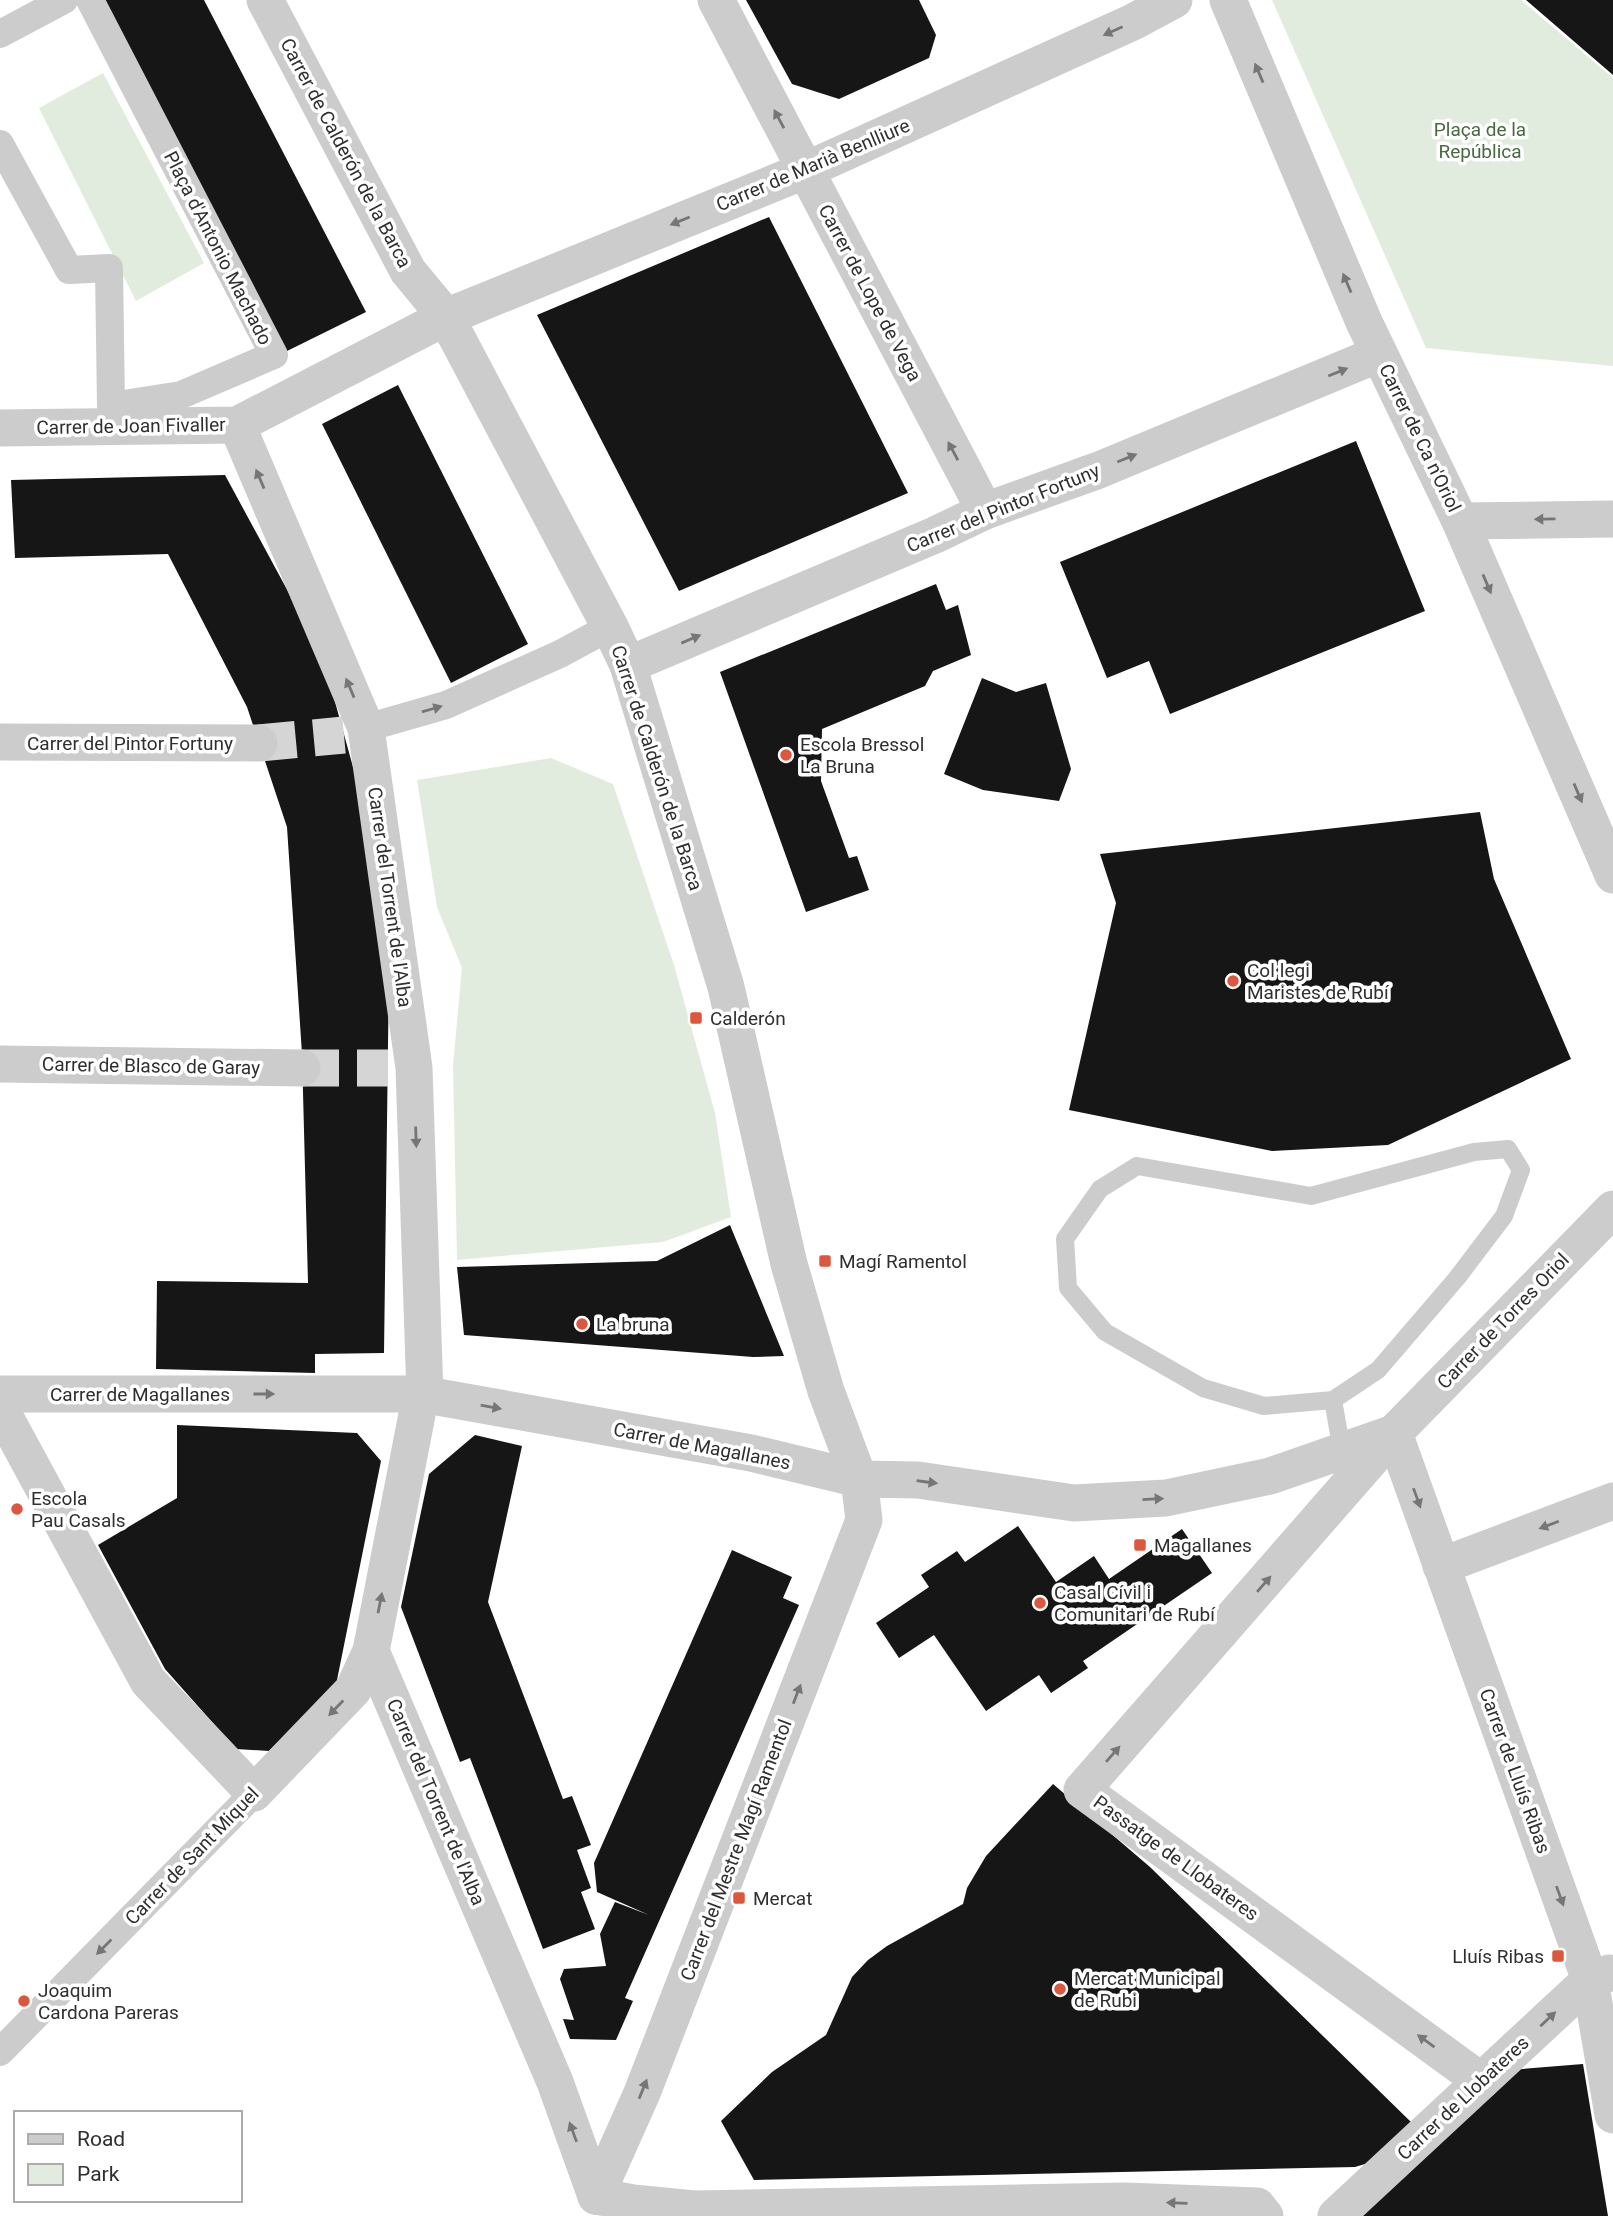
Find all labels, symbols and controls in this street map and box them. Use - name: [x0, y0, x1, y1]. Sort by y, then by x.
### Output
- one-way arrow: [1103, 25, 1123, 37]
- street label: Carrer de Calderón de la Barca: [276, 34, 416, 272]
- one-way arrow: [1253, 63, 1265, 83]
- one-way arrow: [773, 109, 785, 129]
- street label: Carrer de Marià Benlliure: [713, 114, 913, 216]
- park label: Plaça de la República: [1434, 118, 1526, 163]
- street label: Plaça d'Antonio Machado: [159, 147, 277, 349]
- street label: Carrer de Lope de Vega: [814, 201, 926, 385]
- one-way arrow: [670, 216, 691, 227]
- one-way arrow: [1342, 272, 1353, 293]
- street label: Carrer de Ca n'Oriol: [1374, 360, 1466, 516]
- one-way arrow: [1328, 366, 1348, 378]
- street label: Carrer de Joan Fivaller: [36, 413, 226, 439]
- one-way arrow: [948, 441, 959, 461]
- one-way arrow: [1117, 452, 1138, 463]
- street label: Carrer del Pintor Fortuny: [903, 459, 1103, 557]
- one-way arrow: [254, 469, 266, 489]
- one-way arrow: [1534, 514, 1556, 525]
- one-way arrow: [1482, 574, 1493, 595]
- one-way arrow: [681, 633, 702, 644]
- street label: Carrer de Calderón de la Barca: [606, 643, 708, 893]
- one-way arrow: [344, 678, 355, 699]
- one-way arrow: [422, 703, 443, 713]
- street label: Carrer del Pintor Fortuny: [27, 732, 233, 755]
- place label: Escola Bressol La Bruna: [800, 733, 924, 778]
- marker: Escola Bressol La Bruna: [778, 747, 794, 763]
- one-way arrow: [1572, 783, 1583, 804]
- street label: Carrer del Torrent de l'Alba: [363, 785, 417, 1009]
- place label: Col·legi Maristes de Rubí: [1247, 959, 1390, 1004]
- marker: Col·legi Maristes de Rubí: [1225, 973, 1241, 989]
- place label: Calderón: [710, 1007, 786, 1030]
- marker: Calderón: [688, 1010, 704, 1026]
- street label: Carrer de Blasco de Garay: [42, 1053, 260, 1079]
- one-way arrow: [411, 1126, 422, 1148]
- street label: Carrer de Torres Oriol: [1432, 1248, 1574, 1394]
- place label: Magí Ramentol: [839, 1250, 967, 1273]
- marker: Magí Ramentol: [817, 1253, 833, 1269]
- place label: La bruna: [596, 1313, 670, 1336]
- marker: La bruna: [574, 1316, 590, 1332]
- street label: Carrer de Magallanes: [50, 1383, 230, 1406]
- one-way arrow: [253, 1388, 275, 1400]
- one-way arrow: [480, 1402, 502, 1413]
- street label: Carrer de Magallanes: [611, 1418, 793, 1474]
- one-way arrow: [917, 1476, 939, 1487]
- place label: Escola Pau Casals: [31, 1487, 126, 1532]
- one-way arrow: [1411, 1487, 1422, 1508]
- one-way arrow: [1143, 1493, 1165, 1504]
- marker: Escola Pau Casals: [9, 1501, 25, 1517]
- one-way arrow: [1539, 1520, 1560, 1531]
- place label: Magallanes: [1154, 1534, 1252, 1557]
- marker: Magallanes: [1132, 1537, 1148, 1553]
- one-way arrow: [1255, 1575, 1271, 1592]
- place label: Casal Cívil i Comunitari de Rubí: [1054, 1581, 1216, 1626]
- one-way arrow: [375, 1592, 386, 1614]
- marker: Casal Cívil i Comunitari de Rubí: [1032, 1595, 1048, 1611]
- one-way arrow: [791, 1683, 802, 1704]
- street label: Carrer de Lluís Ribas: [1474, 1685, 1556, 1857]
- street label: Carrer del Torrent de l'Alba: [382, 1695, 490, 1909]
- one-way arrow: [327, 1700, 344, 1717]
- street label: Carrer del Mestre Magí Ramentol: [675, 1716, 797, 1984]
- one-way arrow: [1105, 1746, 1120, 1763]
- street label: Carrer de Sant Miquel: [120, 1782, 264, 1930]
- street label: Passatge de Llobateres: [1089, 1790, 1263, 1926]
- one-way arrow: [1555, 1886, 1566, 1907]
- place label: Mercat: [753, 1887, 812, 1910]
- marker: Mercat: [731, 1890, 747, 1906]
- one-way arrow: [96, 1938, 113, 1955]
- place label: Lluís Ribas: [1452, 1945, 1544, 1968]
- marker: Lluís Ribas: [1550, 1948, 1566, 1964]
- place label: Mercat Municipal de Rubi: [1074, 1967, 1221, 2012]
- place label: Joaquim Cardona Pareras: [38, 1979, 179, 2024]
- marker: Mercat Municipal de Rubi: [1052, 1981, 1068, 1997]
- marker: Joaquim Cardona Pareras: [16, 1993, 32, 2009]
- one-way arrow: [1539, 2012, 1556, 2028]
- street label: Carrer de Llobateres: [1393, 2031, 1533, 2165]
- one-way arrow: [1417, 2034, 1435, 2048]
- one-way arrow: [638, 2078, 649, 2099]
- legend: [14, 2111, 242, 2202]
- one-way arrow: [567, 2121, 578, 2142]
- text: Road: [77, 2127, 125, 2151]
- text: Park: [77, 2162, 120, 2186]
- one-way arrow: [1165, 2198, 1187, 2209]

